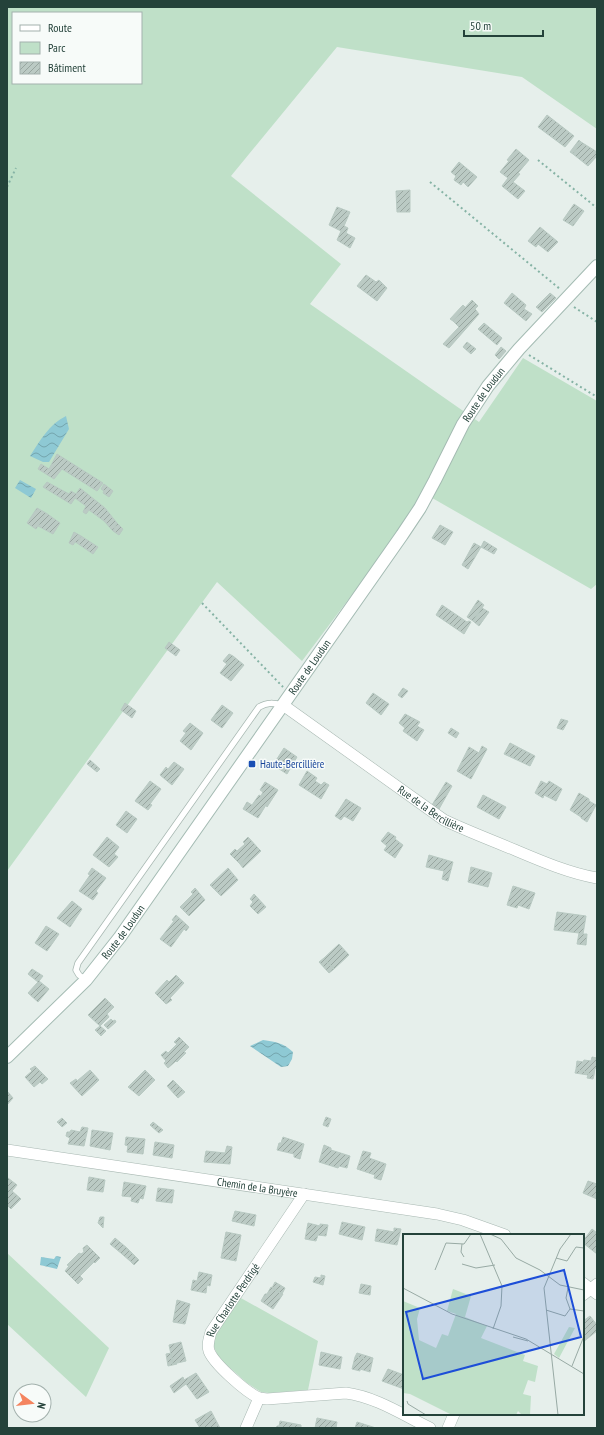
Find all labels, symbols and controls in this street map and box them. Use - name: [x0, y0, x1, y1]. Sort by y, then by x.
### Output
- legend: [12, 12, 142, 84]
- scale bar: [464, 12, 543, 38]
- text: 50 m: [470, 18, 491, 33]
- text: Route: [48, 20, 72, 35]
- text: Parc: [48, 40, 66, 55]
- text: Bâtiment: [48, 60, 86, 75]
- street label: Route de Loudun: [459, 364, 508, 424]
- street label: Route de Loudun: [285, 637, 334, 697]
- place label: Haute-Bercillière: [260, 757, 325, 771]
- marker: Haute-Bercillière: [247, 759, 257, 769]
- street label: Rue de la Bercillière: [395, 782, 467, 835]
- street label: Route de Loudun: [98, 902, 148, 962]
- street label: Chemin de la Bruyère: [216, 1174, 299, 1200]
- inset map: [403, 1234, 584, 1415]
- street label: Rue Charlotte Perdrigé: [203, 1260, 263, 1338]
- north arrow: [12, 1383, 52, 1423]
- text: N: [34, 1401, 49, 1410]

